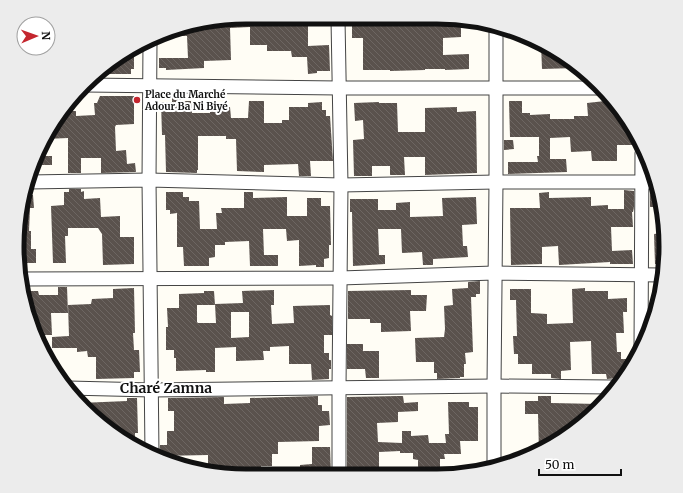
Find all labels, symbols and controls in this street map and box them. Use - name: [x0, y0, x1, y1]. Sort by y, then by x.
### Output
- north arrow: [16, 16, 56, 56]
- text: N: [39, 31, 53, 41]
- place label: Place du Marché Adour Ba Ni Biyé: [144, 88, 228, 113]
- marker: Place du Marché Adour Ba Ni Biyé: [132, 95, 142, 105]
- district label: Charé Zamna: [120, 379, 212, 397]
- scale bar: [539, 451, 621, 477]
- text: 50 m: [545, 457, 574, 472]

